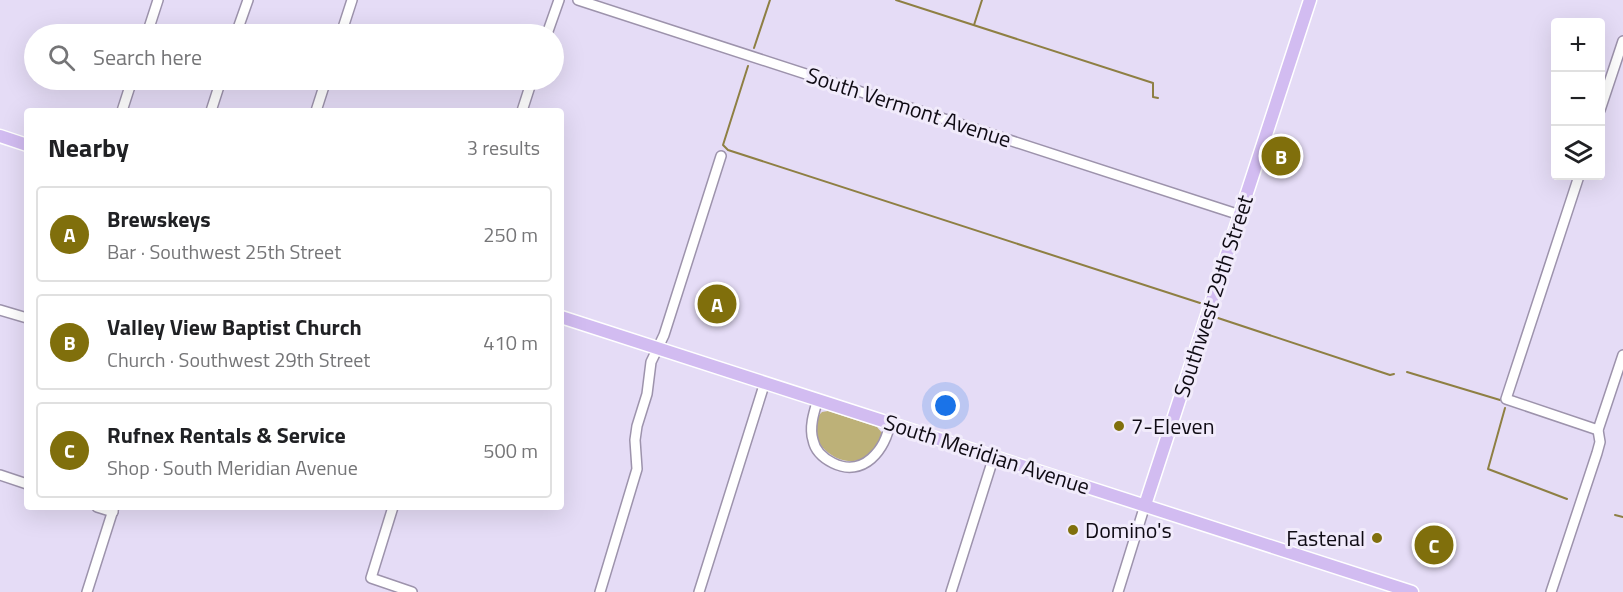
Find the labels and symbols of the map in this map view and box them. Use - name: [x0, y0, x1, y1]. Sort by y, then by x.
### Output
- street label: South Vermont Avenue: [802, 58, 1016, 156]
- pin: B: [1262, 134, 1300, 178]
- street label: Southwest 29th Street: [1164, 190, 1262, 402]
- pin: A: [698, 282, 736, 326]
- your location: [931, 391, 960, 420]
- street label: South Meridian Avenue: [880, 405, 1094, 503]
- place label: 7-Eleven: [1131, 409, 1214, 443]
- marker: 7-Eleven: [1112, 419, 1126, 433]
- place label: Domino's: [1085, 513, 1172, 547]
- place label: Fastenal: [1286, 521, 1365, 555]
- pin: C: [1414, 522, 1454, 568]
- marker: Domino's: [1066, 523, 1080, 537]
- marker: Fastenal: [1370, 531, 1384, 545]

